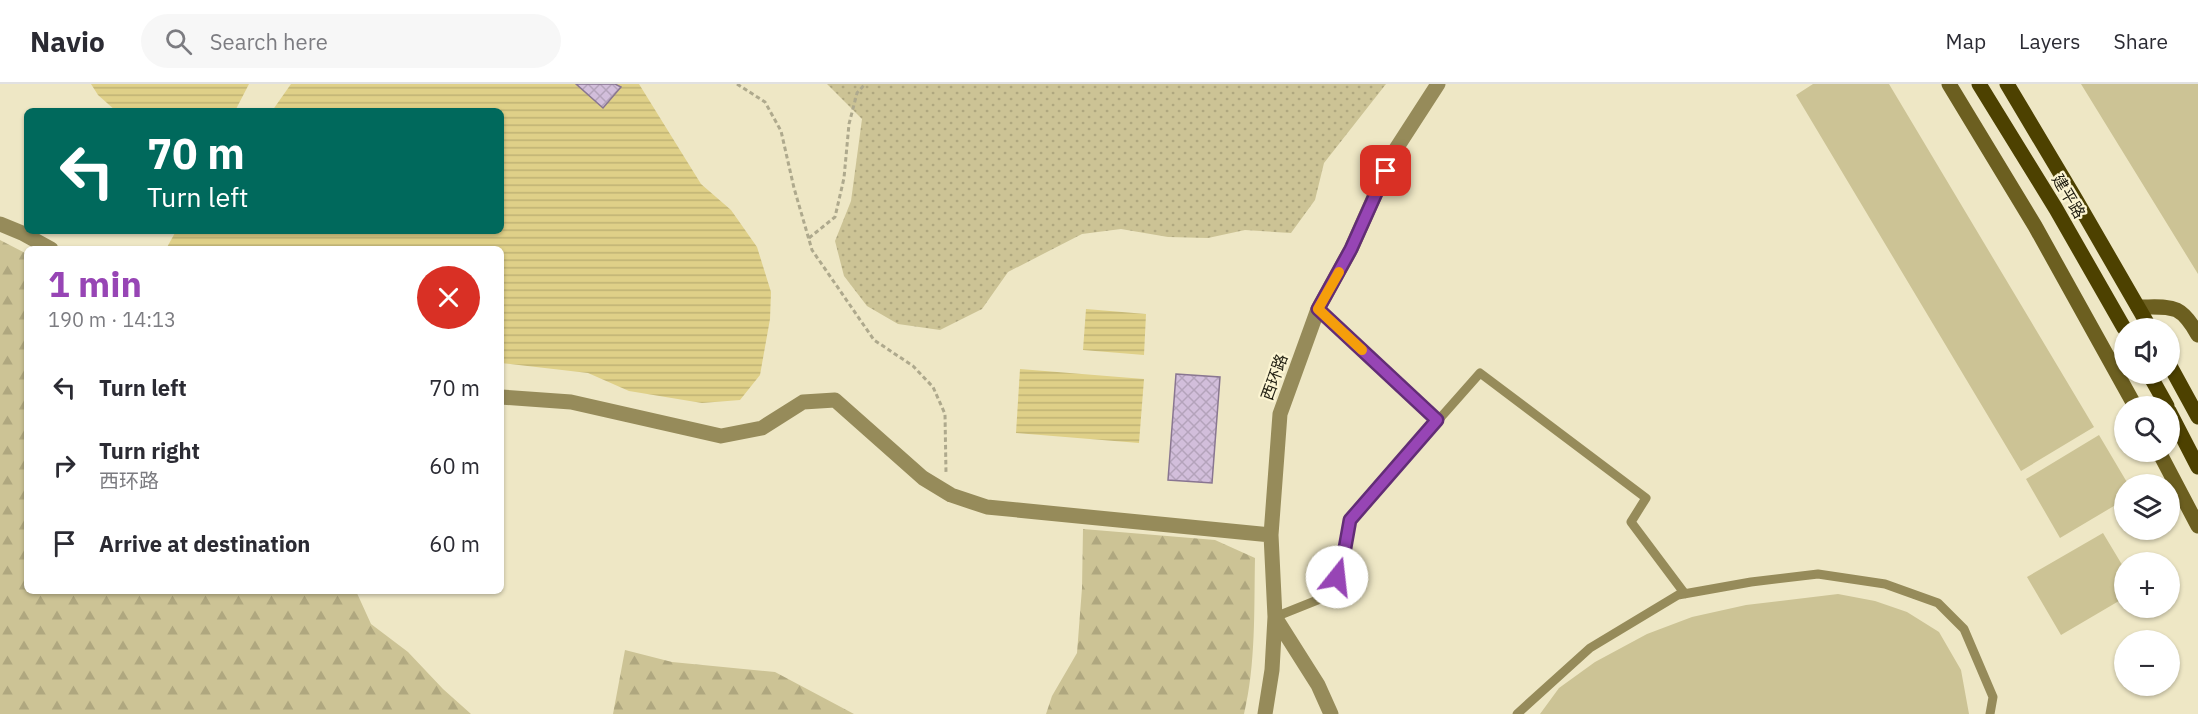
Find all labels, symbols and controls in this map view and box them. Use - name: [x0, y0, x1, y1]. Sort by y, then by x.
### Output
- search box: [141, 14, 561, 68]
- text: Navio: [30, 23, 105, 60]
- icon: search: [162, 25, 195, 58]
- text: Search here: [210, 27, 328, 56]
- text: Map: [1946, 27, 1986, 55]
- text: Layers: [2019, 27, 2081, 55]
- text: Share: [2114, 27, 2168, 55]
- text: 70 m: [147, 126, 245, 181]
- icon: left: [48, 132, 126, 210]
- pin: [1360, 145, 1411, 196]
- icon: arrive: [1369, 154, 1402, 187]
- street label: 建平路: [2048, 170, 2090, 222]
- text: Turn left: [147, 179, 248, 214]
- text: 1 min: [48, 260, 142, 307]
- button: close: [417, 266, 480, 329]
- text: 190 m · 14:13: [48, 306, 176, 333]
- map controls: [2114, 318, 2180, 696]
- button: sound: [2114, 318, 2180, 384]
- street label: 西环路: [1256, 351, 1292, 403]
- icon: left: [48, 371, 81, 404]
- text: Turn left: [99, 373, 187, 402]
- text: 70 m: [429, 373, 480, 402]
- button: search: [2114, 396, 2180, 462]
- text: Turn right: [99, 436, 200, 465]
- icon: right: [48, 449, 81, 482]
- text: 60 m: [429, 451, 480, 480]
- text: 西环路: [99, 467, 159, 494]
- button: layers: [2114, 474, 2180, 540]
- icon: arrive: [48, 527, 81, 560]
- text: Arrive at destination: [99, 529, 310, 558]
- text: 60 m: [429, 529, 480, 558]
- position arrow: [1305, 545, 1369, 609]
- button: +: [2114, 552, 2180, 618]
- button: −: [2114, 630, 2180, 696]

